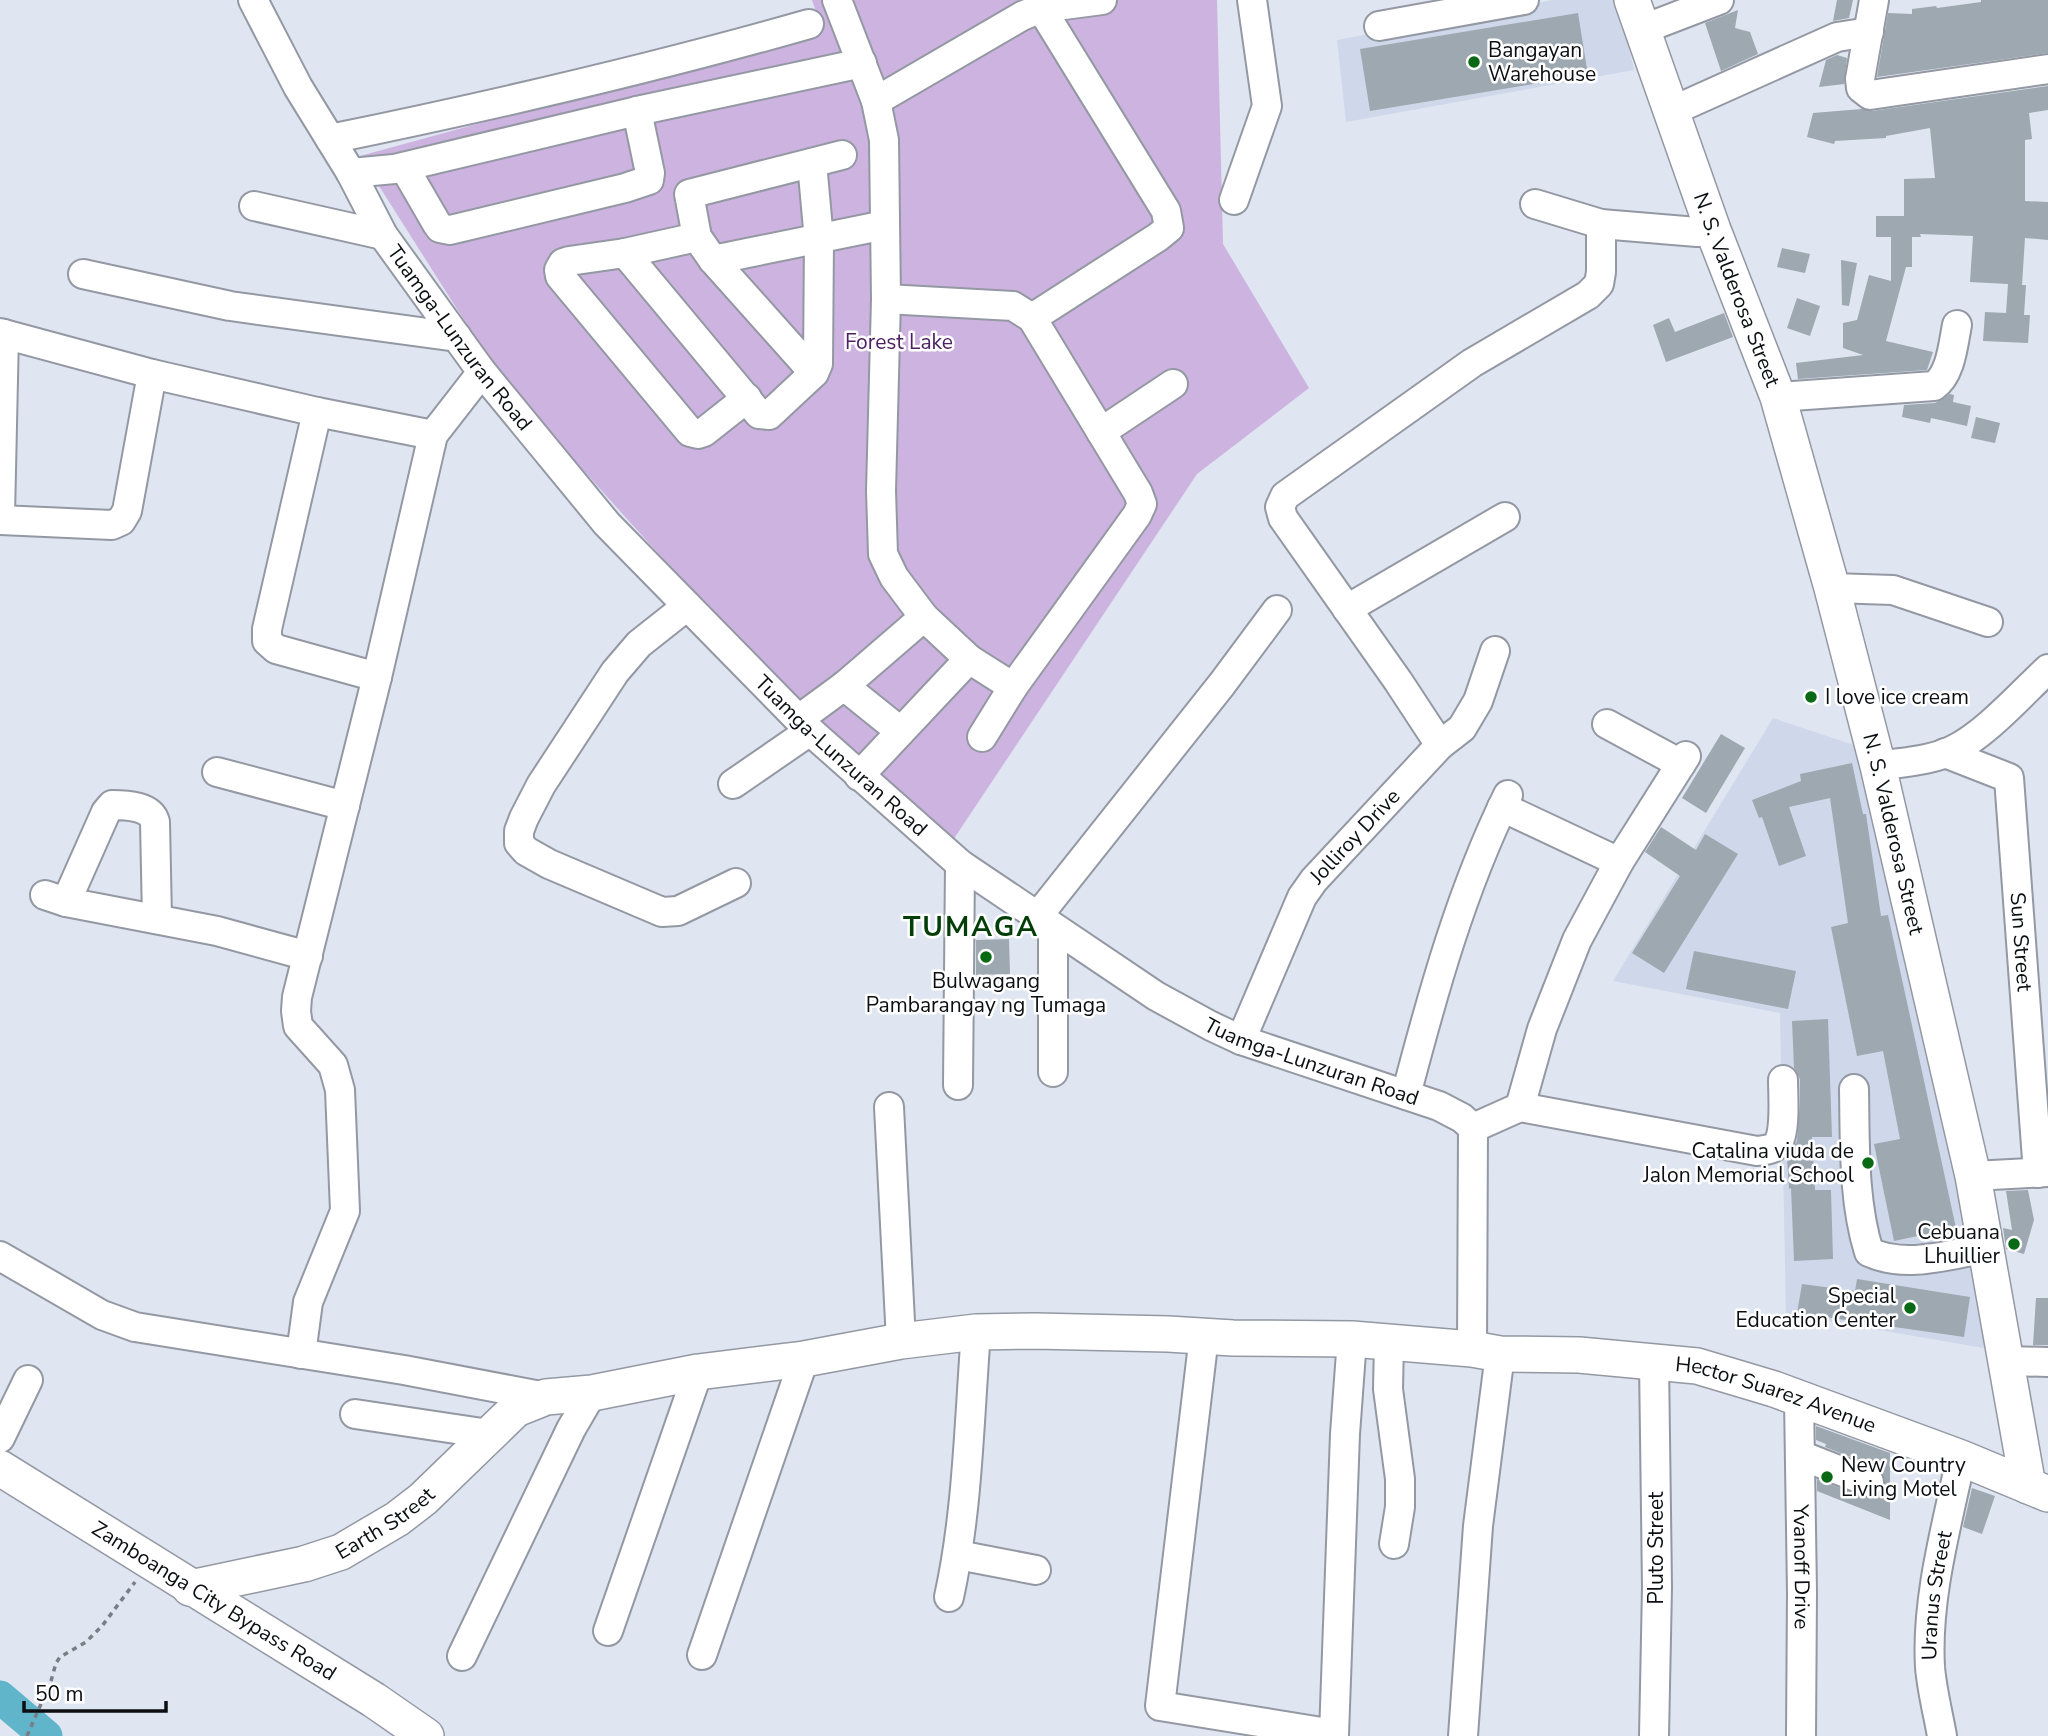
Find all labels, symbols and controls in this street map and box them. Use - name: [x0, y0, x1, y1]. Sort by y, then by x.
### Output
- place label: Bangayan Warehouse: [1488, 36, 1596, 88]
- marker: Bangayan Warehouse: [1466, 54, 1482, 70]
- street label: N. S. Valderosa Street: [1687, 189, 1787, 391]
- street label: Tuamga-Lunzuran Road: [381, 239, 539, 437]
- park label: Forest Lake: [845, 328, 953, 356]
- street label: Tuamga-Lunzuran Road: [749, 669, 933, 843]
- place label: I love ice cream: [1825, 683, 1969, 711]
- marker: I love ice cream: [1803, 689, 1819, 705]
- street label: N. S. Valderosa Street: [1856, 730, 1931, 938]
- street label: Jolliroy Drive: [1303, 783, 1406, 891]
- street label: Sun Street: [2003, 891, 2039, 993]
- district label: TUMAGA: [903, 908, 1039, 946]
- marker: Bulwagang Pambarangay ng Tumaga: [978, 949, 994, 965]
- place label: Bulwagang Pambarangay ng Tumaga: [866, 967, 1106, 1019]
- street label: Tuamga-Lunzuran Road: [1199, 1011, 1423, 1112]
- place label: Catalina viuda de Jalon Memorial School: [1642, 1137, 1855, 1189]
- marker: Catalina viuda de Jalon Memorial School: [1860, 1155, 1876, 1171]
- place label: Cebuana Lhuillier: [1917, 1218, 2000, 1270]
- marker: Cebuana Lhuillier: [2006, 1236, 2022, 1252]
- place label: Special Education Center: [1735, 1282, 1897, 1334]
- marker: Special Education Center: [1902, 1300, 1918, 1316]
- street label: Hector Suarez Avenue: [1674, 1350, 1880, 1439]
- place label: New Country Living Motel: [1841, 1451, 1966, 1503]
- marker: New Country Living Motel: [1819, 1469, 1835, 1485]
- street label: Earth Street: [330, 1481, 441, 1566]
- street label: Pluto Street: [1642, 1491, 1670, 1604]
- street label: Yvanoff Drive: [1787, 1503, 1816, 1630]
- street label: Zamboanga City Bypass Road: [87, 1514, 342, 1687]
- street label: Uranus Street: [1915, 1527, 1959, 1660]
- scale bar: [24, 1670, 166, 1714]
- text: 50 m: [35, 1680, 84, 1708]

